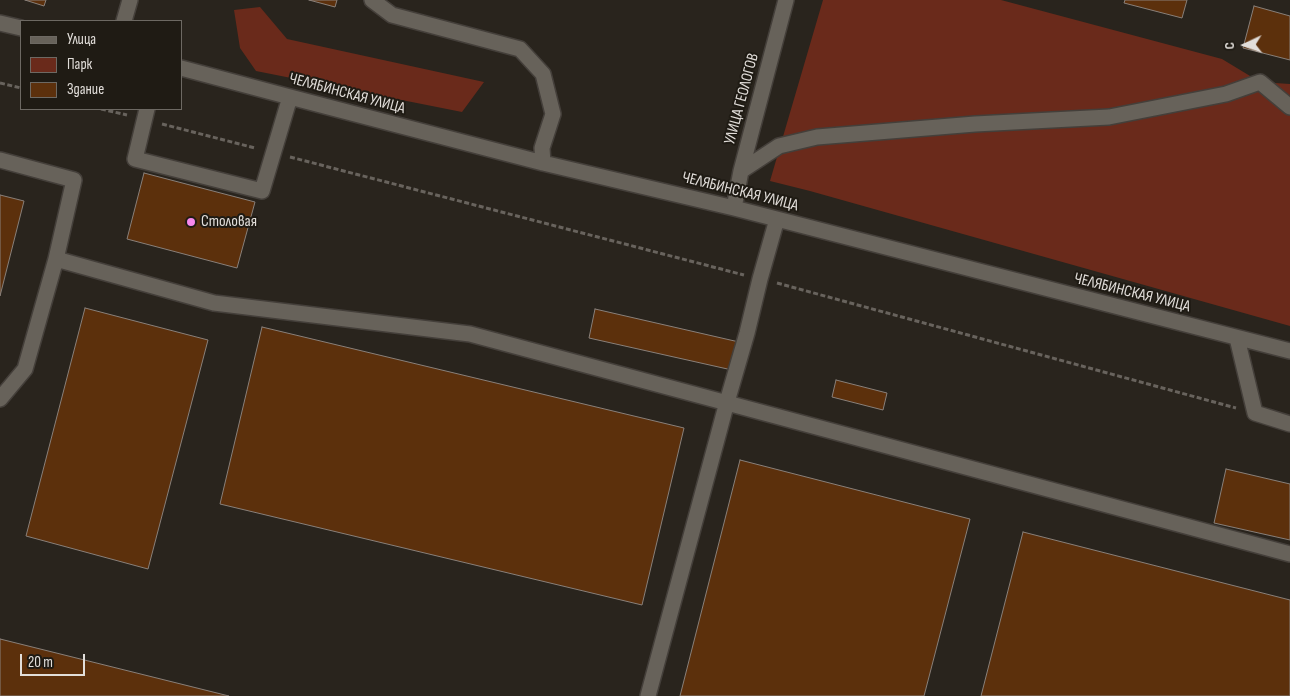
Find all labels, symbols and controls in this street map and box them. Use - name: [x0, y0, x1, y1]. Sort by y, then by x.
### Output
- legend: [20, 20, 182, 110]
- north arrow: [1220, 20, 1270, 70]
- text: Улица: [67, 30, 96, 49]
- text: С: [1221, 42, 1238, 50]
- street label: УЛИЦА ГЕОЛОГОВ: [721, 51, 763, 147]
- text: Парк: [67, 55, 92, 74]
- street label: ЧЕЛЯБИНСКАЯ УЛИЦА: [287, 69, 407, 119]
- text: Здание: [67, 80, 104, 99]
- street label: ЧЕЛЯБИНСКАЯ УЛИЦА: [680, 168, 800, 216]
- place label: Столовая: [201, 212, 257, 232]
- marker: Столовая: [185, 216, 197, 228]
- street label: ЧЕЛЯБИНСКАЯ УЛИЦА: [1072, 269, 1192, 317]
- scale bar: [22, 644, 88, 676]
- text: 20 m: [28, 653, 53, 672]

